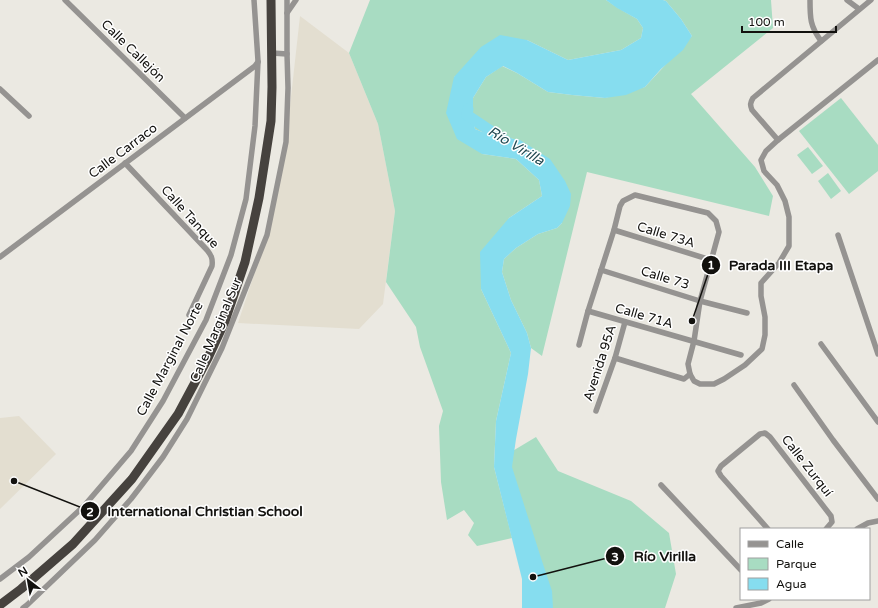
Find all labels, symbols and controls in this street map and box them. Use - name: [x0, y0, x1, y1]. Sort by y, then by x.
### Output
- scale bar: [742, 8, 836, 34]
- text: 100 m: [748, 15, 785, 29]
- street label: Calle Callejón: [98, 16, 168, 86]
- street label: Calle Carraco: [85, 120, 161, 182]
- water label: Río Virilla: [485, 123, 548, 170]
- street label: Calle Tanque: [158, 182, 222, 252]
- street label: Calle 73A: [635, 219, 697, 251]
- callout: Parada III Etapa: [701, 252, 841, 278]
- text: Parada III Etapa: [729, 257, 833, 274]
- text: 1: [707, 258, 715, 272]
- street label: Calle 73: [639, 263, 691, 293]
- street label: Calle Marginal Sur: [187, 275, 245, 385]
- street label: Calle Marginal Norte: [133, 299, 207, 419]
- street label: Calle 71A: [613, 300, 675, 332]
- street label: Avenida 95A: [580, 322, 620, 403]
- street label: Calle Zurquí: [778, 432, 836, 500]
- callout: International Christian School: [80, 498, 311, 524]
- text: International Christian School: [107, 503, 303, 520]
- text: 2: [86, 505, 94, 519]
- legend: [740, 528, 870, 600]
- text: Calle: [776, 537, 804, 551]
- callout: Río Virilla: [605, 543, 704, 569]
- text: Río Virilla: [634, 548, 696, 565]
- text: 3: [611, 550, 619, 564]
- text: Parque: [776, 557, 817, 571]
- north arrow: [8, 560, 48, 600]
- text: N: [16, 564, 30, 580]
- text: Agua: [776, 577, 806, 591]

